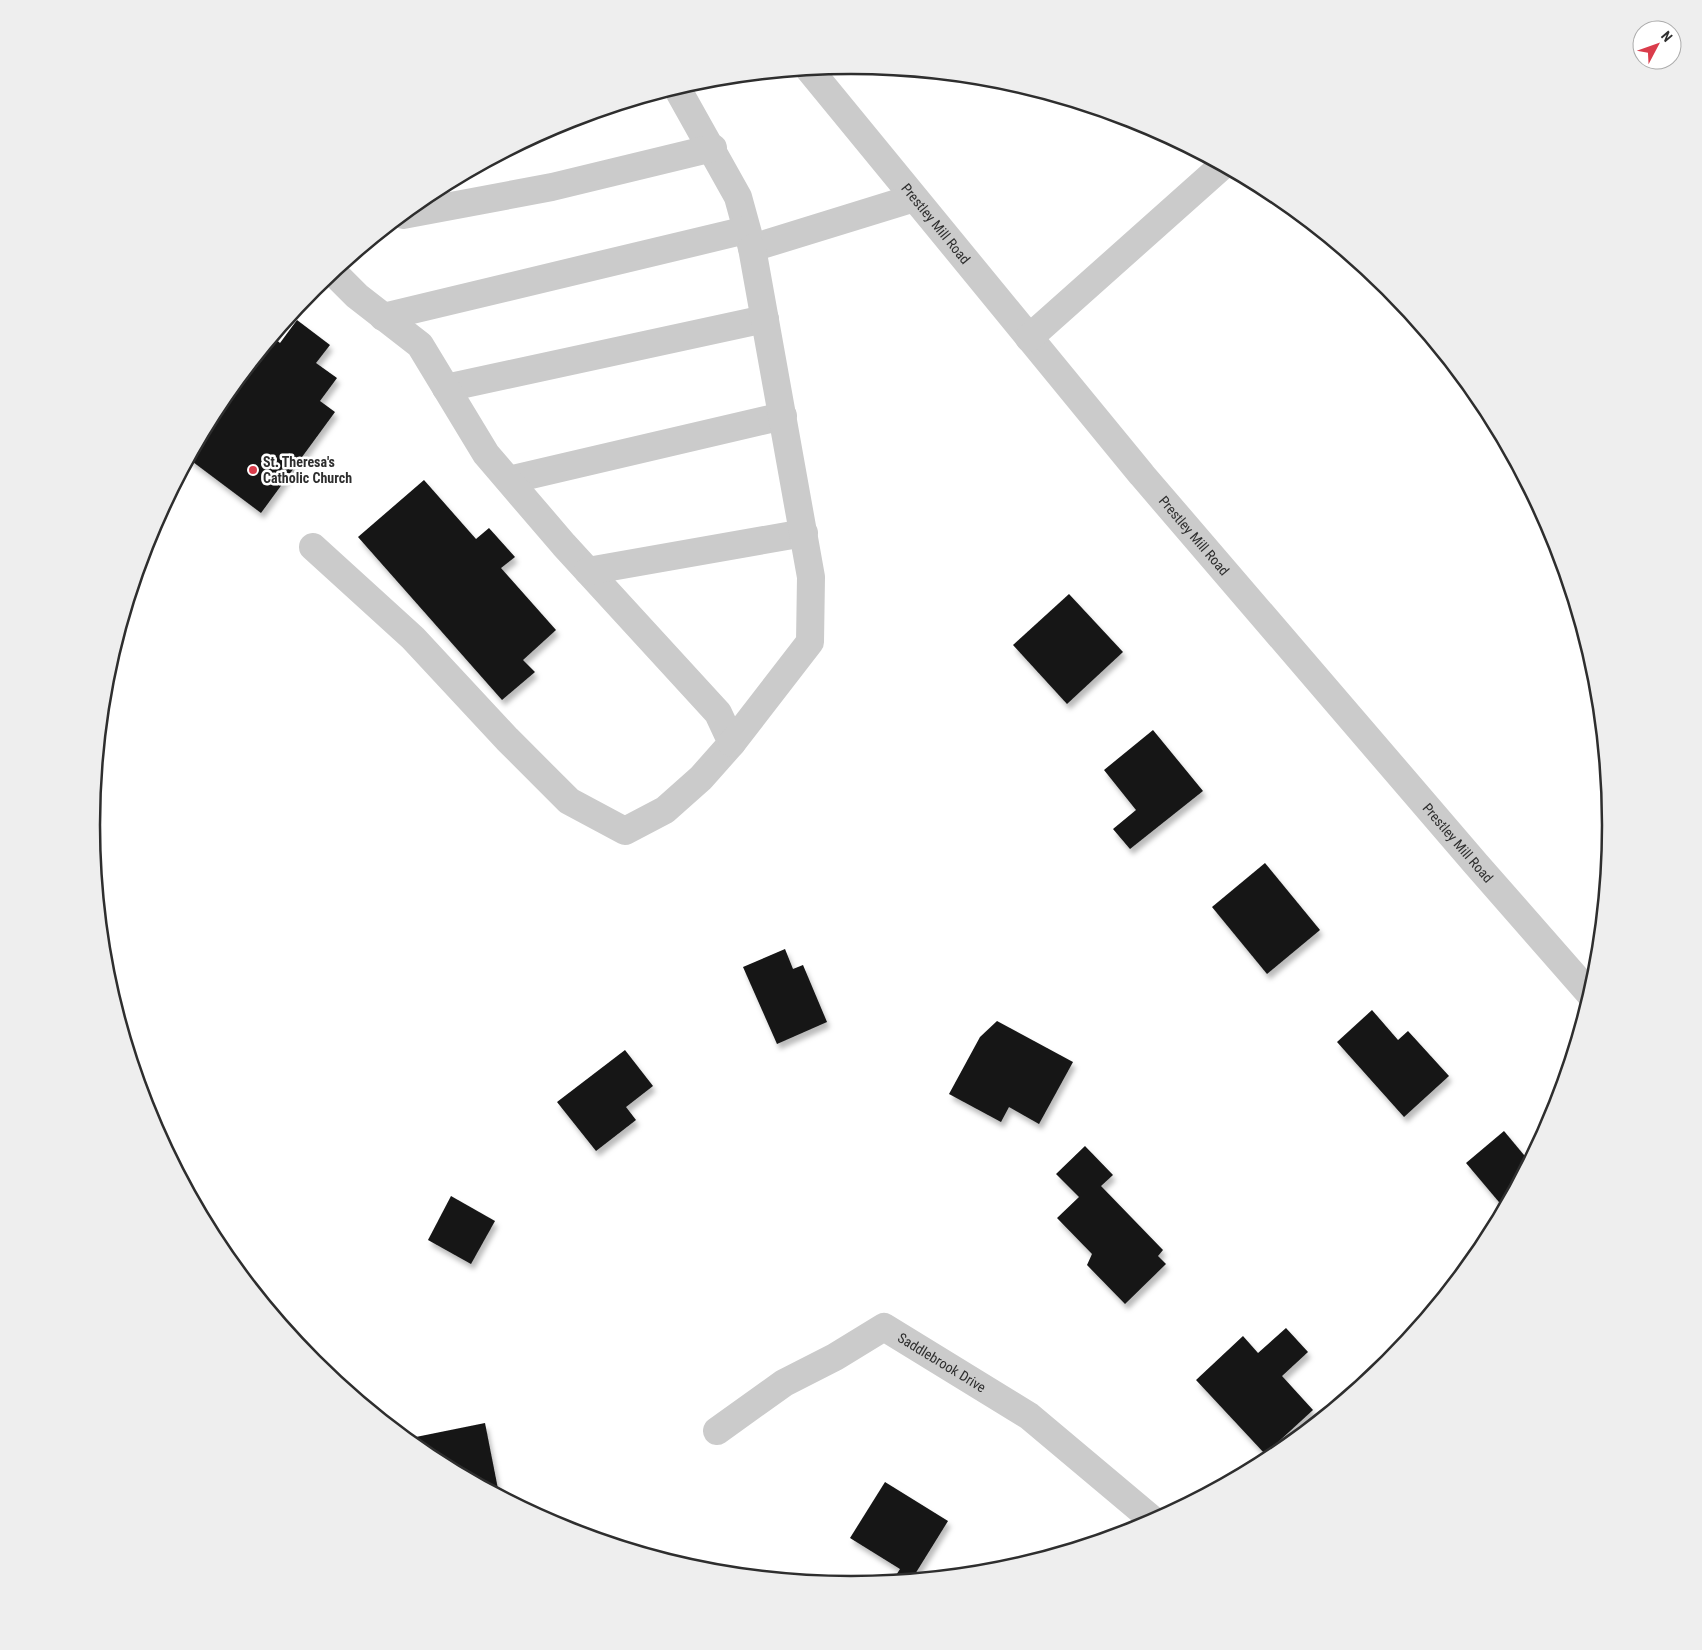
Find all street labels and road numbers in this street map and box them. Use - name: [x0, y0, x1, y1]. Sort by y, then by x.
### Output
- street label: Prestley Mill Road: [898, 180, 974, 267]
- street label: Prestley Mill Road: [1156, 493, 1232, 579]
- street label: Prestley Mill Road: [1419, 800, 1496, 886]
- street label: Saddlebrook Drive: [895, 1329, 989, 1396]

